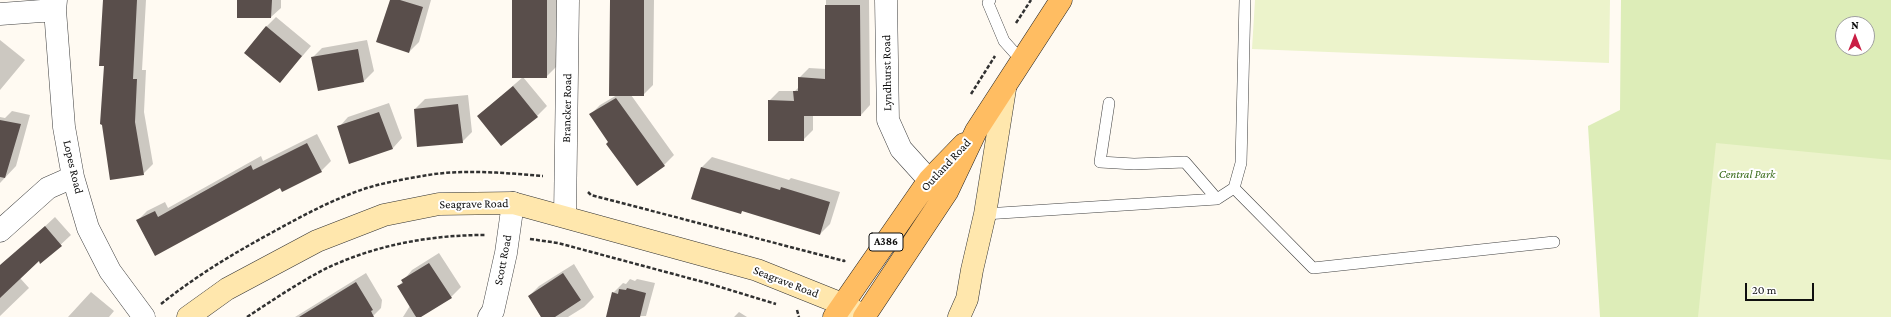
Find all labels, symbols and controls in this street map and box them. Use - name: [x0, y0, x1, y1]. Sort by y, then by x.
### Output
- north arrow: [1835, 16, 1875, 56]
- text: N: [1851, 19, 1859, 31]
- street label: Lyndhurst Road: [879, 35, 895, 111]
- street label: Brancker Road: [559, 73, 575, 143]
- street label: Outland Road: [918, 136, 974, 194]
- street label: Lopes Road: [60, 139, 86, 195]
- park label: Central Park: [1719, 167, 1775, 181]
- street label: Seagrave Road: [439, 196, 509, 212]
- road number: A386: [869, 233, 903, 251]
- street label: Scott Road: [491, 234, 515, 286]
- street label: Seagrave Road: [751, 263, 821, 301]
- scale bar: [1747, 275, 1816, 301]
- text: 20 m: [1752, 283, 1776, 297]

